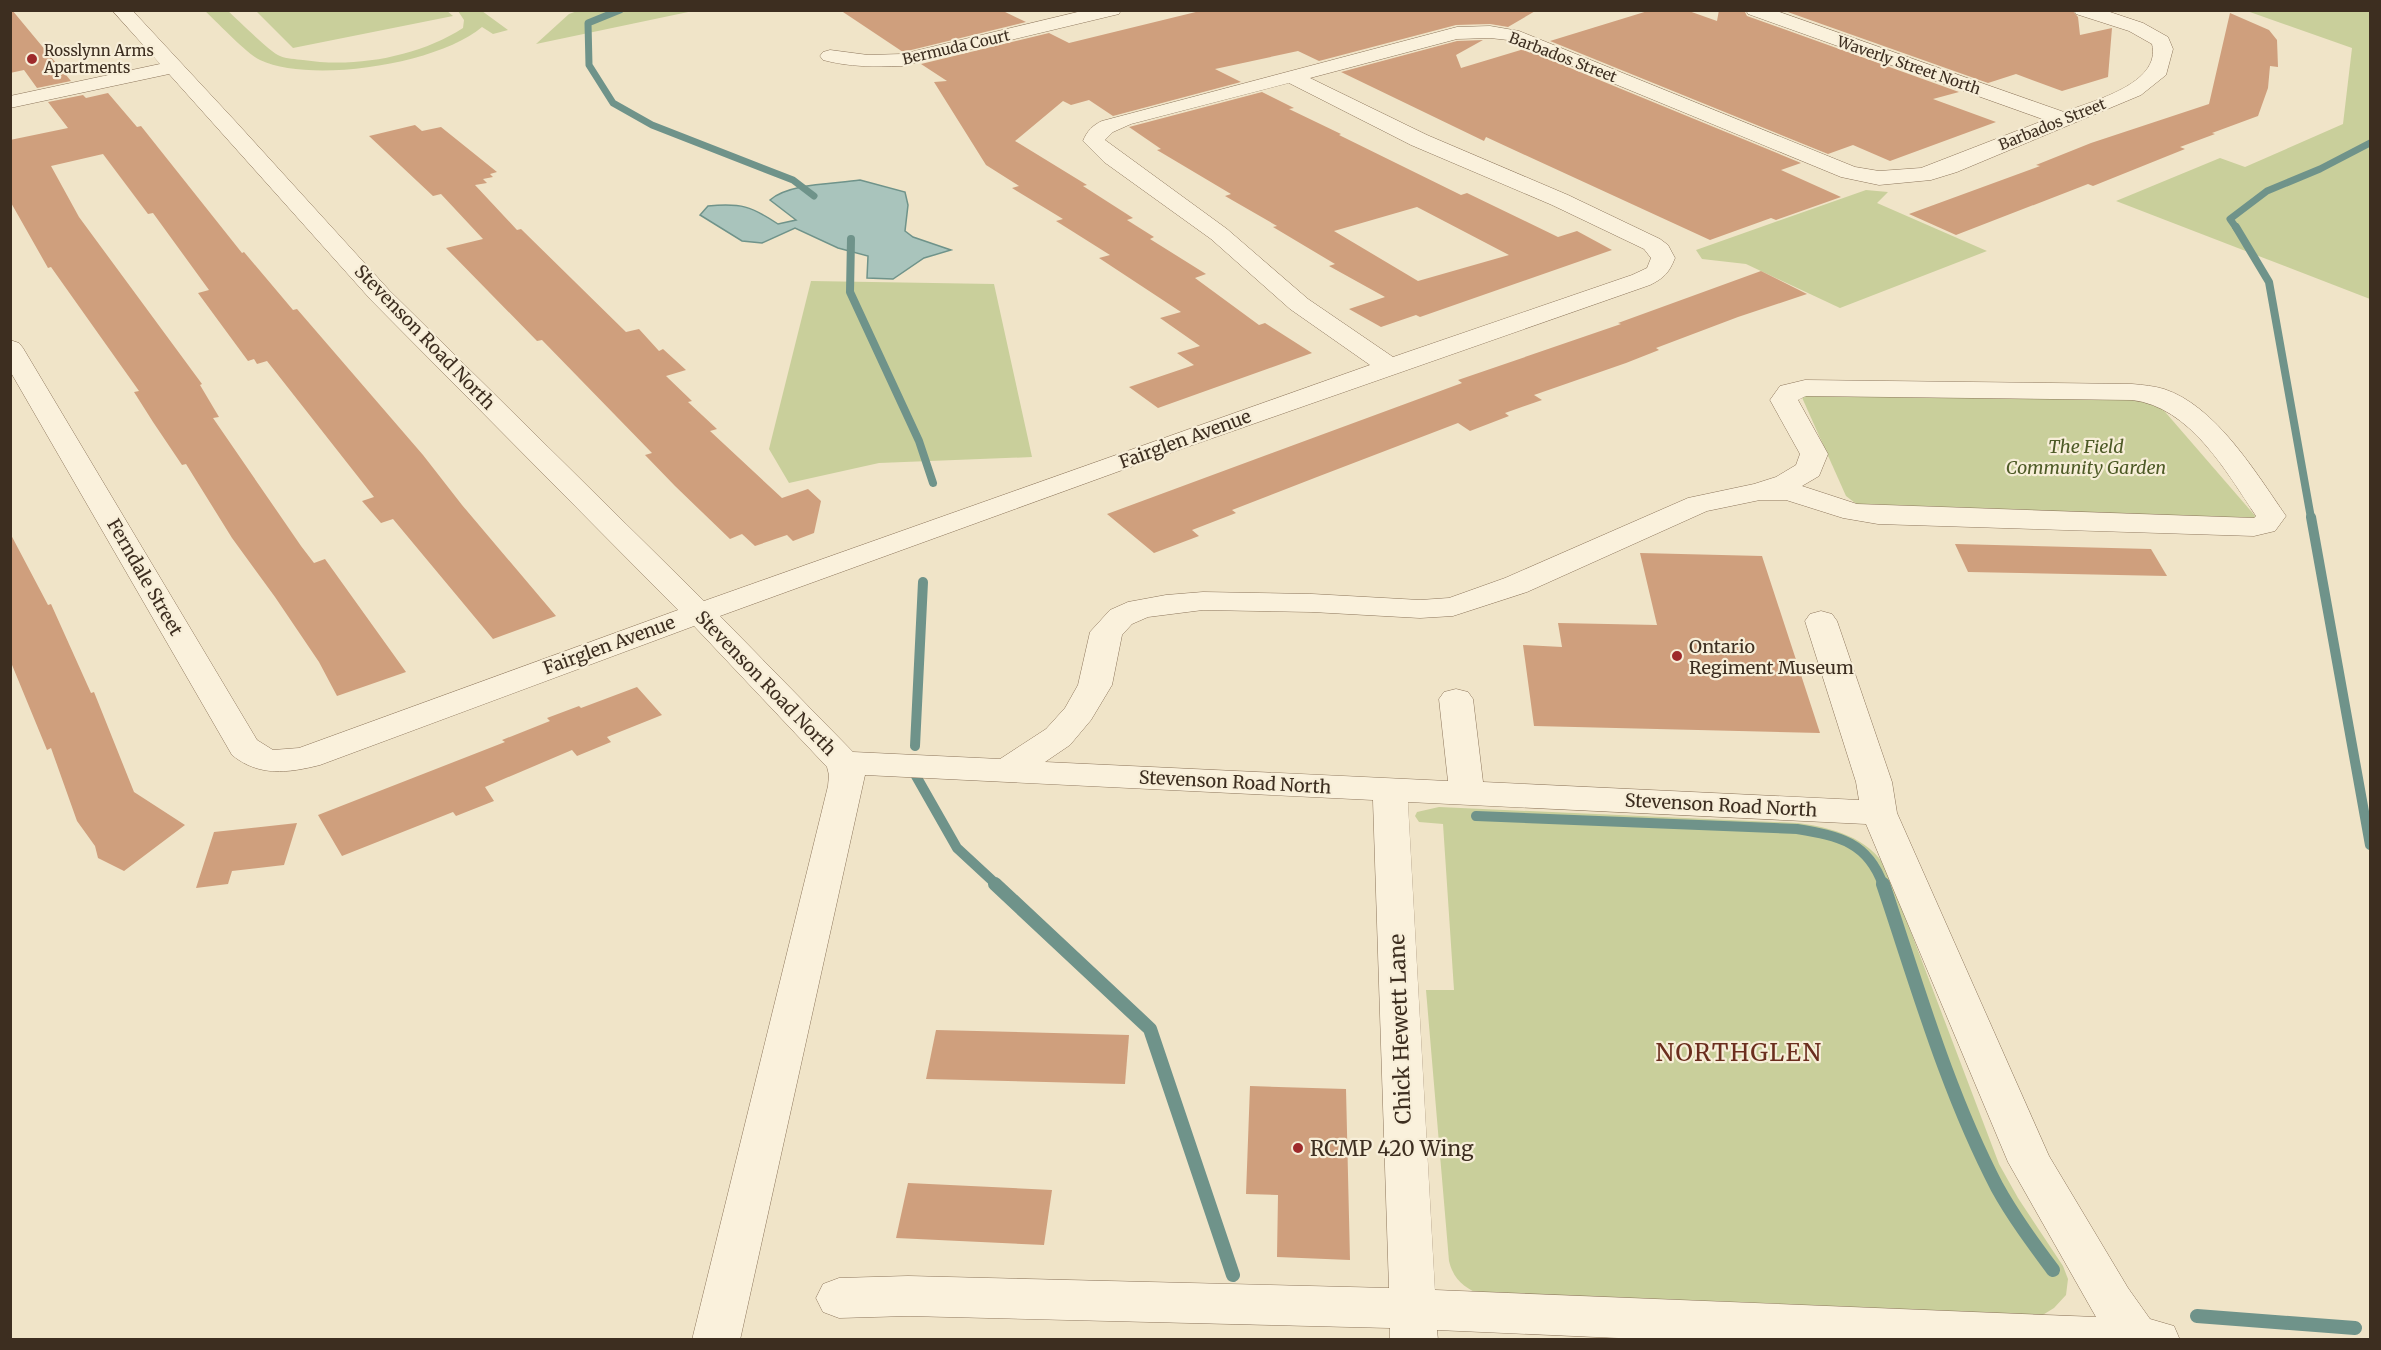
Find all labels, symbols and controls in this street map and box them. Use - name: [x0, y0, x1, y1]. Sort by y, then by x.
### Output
- street label: Bermuda Court: [900, 25, 1012, 69]
- street label: Barbados Street: [1506, 28, 1620, 86]
- street label: Waverly Street North: [1834, 31, 1983, 98]
- place label: Rosslynn Arms Apartments: [43, 41, 154, 77]
- marker: Rosslynn Arms Apartments: [25, 52, 39, 66]
- street label: Barbados Street: [1996, 94, 2109, 154]
- street label: Stevenson Road North: [350, 260, 500, 414]
- street label: Fairglen Avenue: [1116, 404, 1254, 474]
- park label: The Field Community Garden: [2006, 435, 2166, 479]
- street label: Ferndale Street: [102, 514, 188, 640]
- street label: Stevenson Road North: [691, 606, 841, 760]
- street label: Fairglen Avenue: [540, 610, 678, 680]
- place label: Ontario Regiment Museum: [1689, 635, 1854, 679]
- marker: Ontario Regiment Museum: [1670, 649, 1684, 663]
- street label: Stevenson Road North: [1138, 765, 1332, 799]
- street label: Stevenson Road North: [1624, 788, 1818, 822]
- street label: Chick Hewett Lane: [1383, 933, 1417, 1125]
- district label: NORTHGLEN: [1656, 1037, 1822, 1068]
- place label: RCMP 420 Wing: [1310, 1135, 1474, 1162]
- marker: RCMP 420 Wing: [1291, 1141, 1305, 1155]

